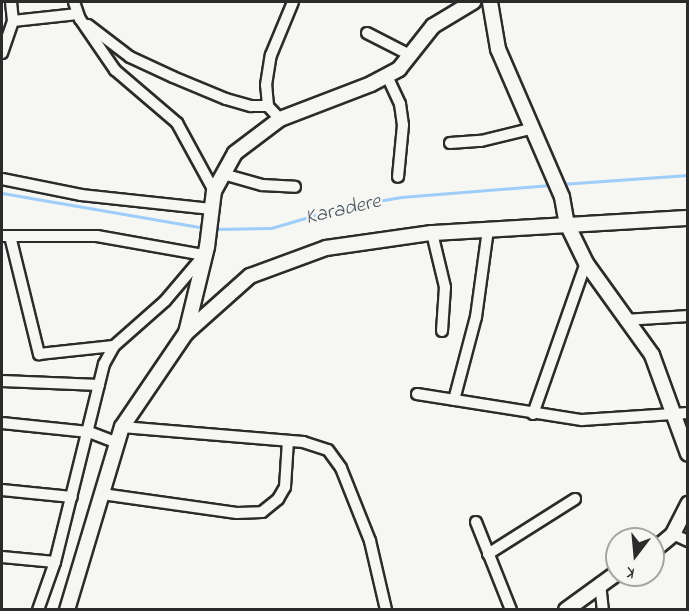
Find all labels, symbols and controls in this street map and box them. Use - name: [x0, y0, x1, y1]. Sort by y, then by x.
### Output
- water label: Karadere: [303, 189, 383, 231]
- north arrow: [605, 527, 665, 587]
- text: K: [624, 560, 638, 585]

